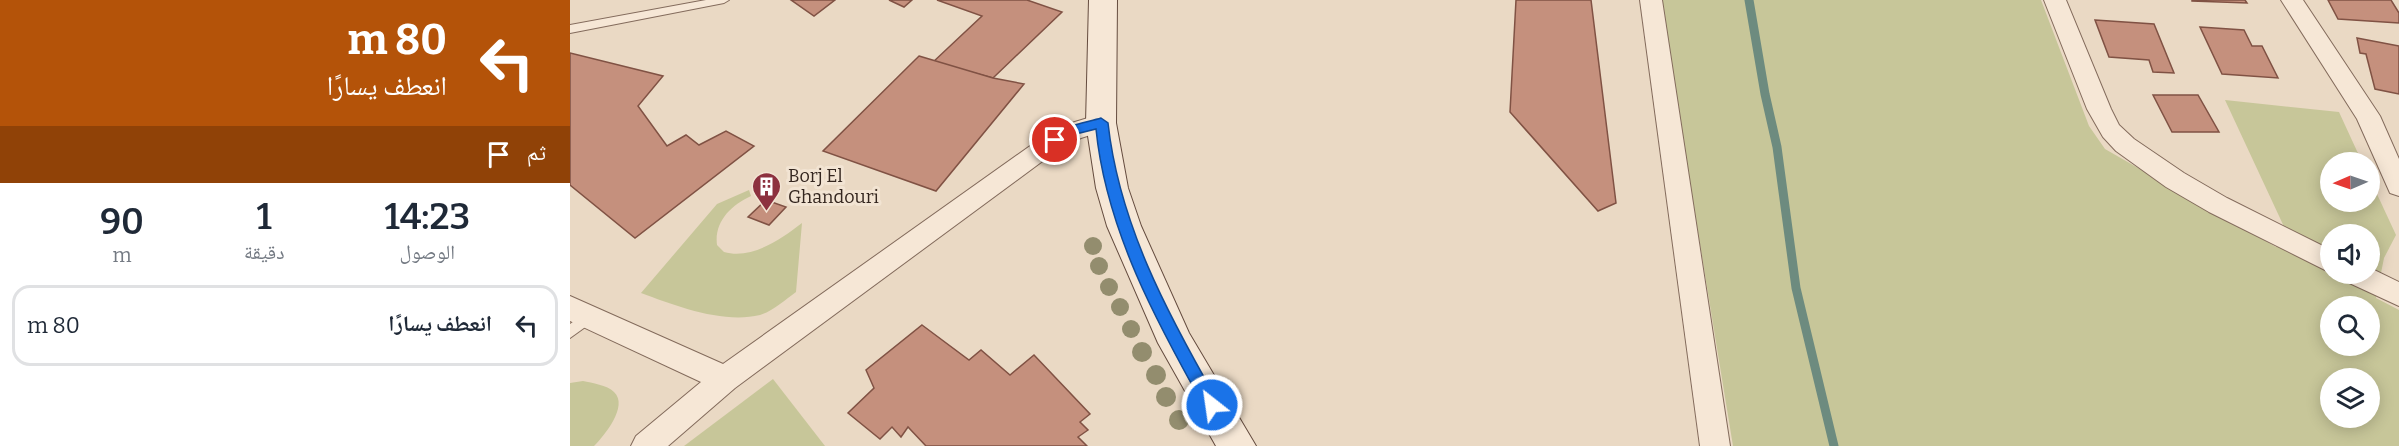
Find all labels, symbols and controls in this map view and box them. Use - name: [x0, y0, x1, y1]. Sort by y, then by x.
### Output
- text: 80 m: [347, 15, 447, 65]
- icon: left: [468, 24, 546, 102]
- text: انعطف يسارًا: [327, 70, 447, 102]
- pin: [1029, 114, 1080, 165]
- icon: arrive: [1038, 123, 1071, 156]
- icon: arrive: [482, 138, 515, 171]
- text: ثم: [527, 139, 546, 166]
- north arrow: [2320, 152, 2380, 212]
- map controls: [2320, 152, 2380, 428]
- place label: Borj El Ghandouri: [788, 165, 879, 208]
- building icon: Borj El Ghandouri: [751, 170, 783, 212]
- text: 1: [257, 195, 272, 239]
- text: 14:23: [384, 195, 470, 239]
- text: 90: [100, 200, 144, 244]
- button: sound: [2320, 224, 2380, 284]
- text: دقيقة: [244, 240, 285, 264]
- text: الوصول: [400, 240, 455, 264]
- text: m: [112, 243, 132, 267]
- button: search: [2320, 296, 2380, 356]
- icon: left: [510, 309, 543, 342]
- text: انعطف يسارًا: [388, 310, 492, 337]
- text: 80 m: [27, 312, 80, 339]
- button: layers: [2320, 368, 2380, 428]
- position arrow: [1180, 373, 1244, 437]

